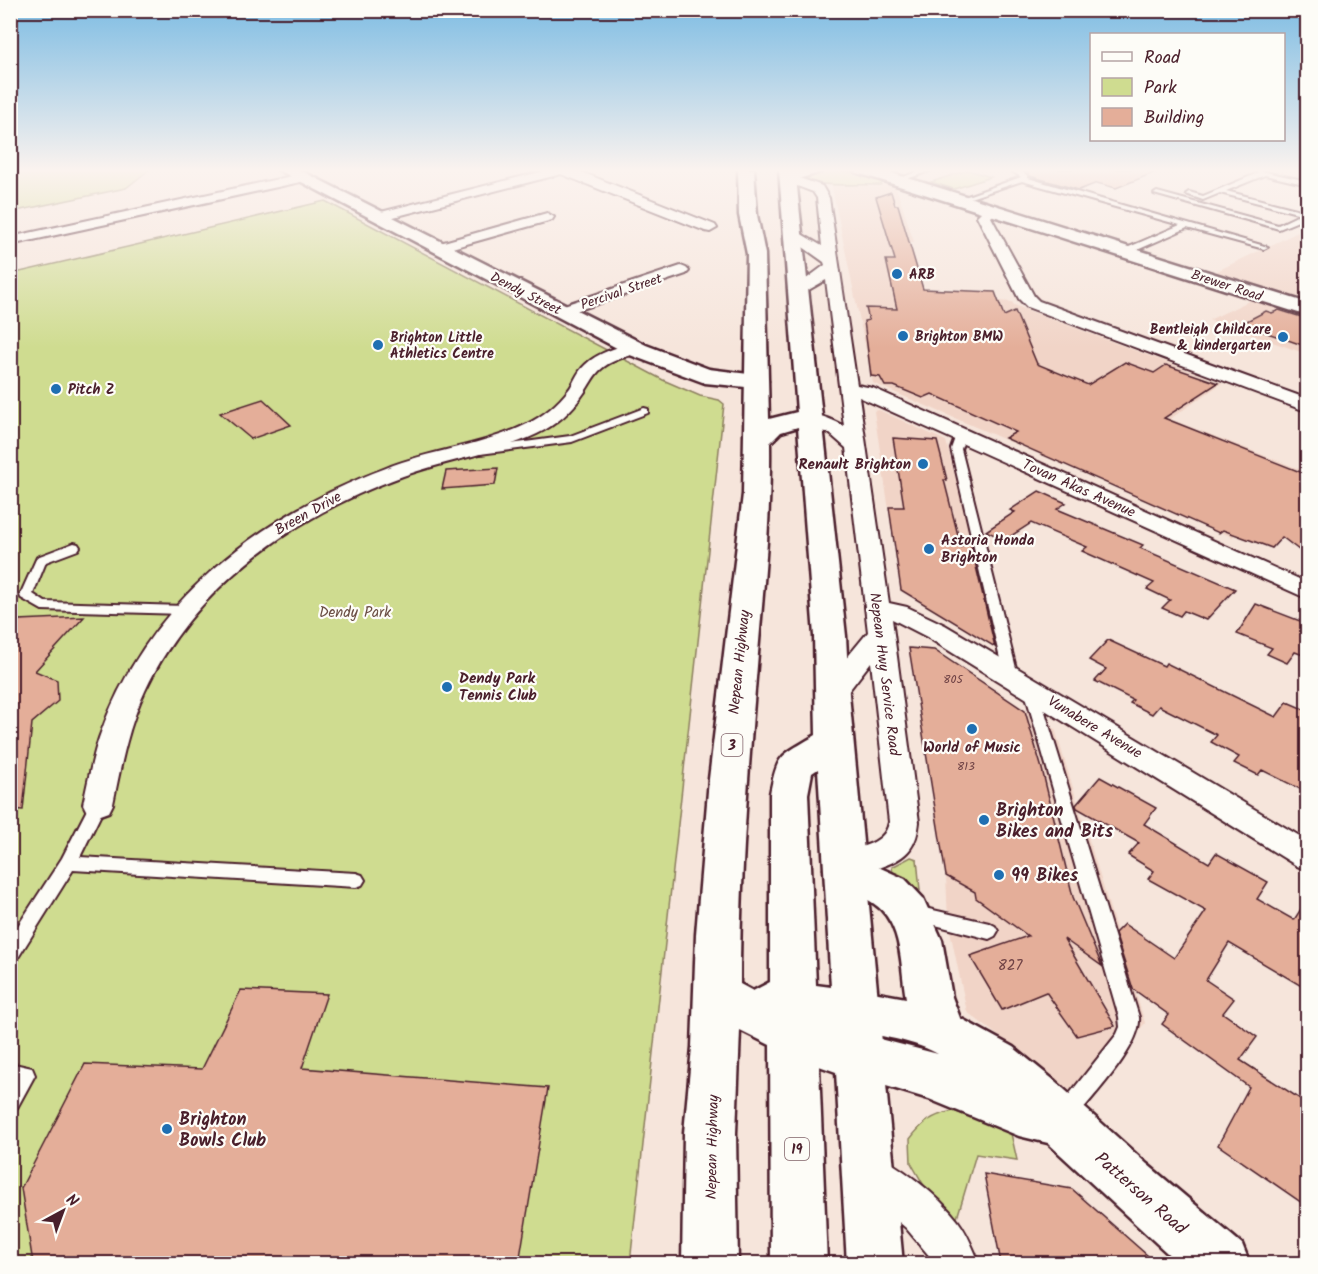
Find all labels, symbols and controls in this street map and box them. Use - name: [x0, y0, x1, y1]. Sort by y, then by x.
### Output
- legend: [1090, 33, 1285, 141]
- text: Road: [1144, 44, 1181, 73]
- text: Park: [1144, 74, 1177, 103]
- text: Building: [1144, 104, 1204, 133]
- place label: ARB: [909, 264, 935, 286]
- street label: Brewer Road: [1188, 264, 1266, 308]
- street label: Dendy Street: [486, 267, 566, 322]
- marker: ARB: [890, 267, 904, 281]
- street label: Percival Street: [578, 268, 666, 316]
- place label: Bentleigh Childcare & kindergarten: [1150, 319, 1271, 357]
- place label: Brighton BMW: [915, 326, 1003, 348]
- place label: Brighton Little Athletics Centre: [390, 327, 494, 365]
- marker: Brighton BMW: [896, 329, 910, 343]
- marker: Bentleigh Childcare & kindergarten: [1276, 330, 1290, 344]
- marker: Brighton Little Athletics Centre: [371, 338, 385, 352]
- place label: Pitch Z: [68, 379, 115, 401]
- marker: Pitch Z: [49, 382, 63, 396]
- place label: Renault Brighton: [799, 453, 911, 477]
- street label: Tovan Akas Avenue: [1018, 453, 1139, 525]
- marker: Renault Brighton: [916, 457, 930, 471]
- street label: Breen Drive: [271, 485, 347, 542]
- place label: Astoria Honda Brighton: [941, 529, 1035, 570]
- marker: Astoria Honda Brighton: [922, 542, 936, 556]
- street label: Nepean Hwy Service Road: [862, 591, 906, 758]
- park label: Dendy Park: [319, 601, 392, 625]
- street label: Nepean Highway: [723, 608, 758, 715]
- place label: Dendy Park Tennis Club: [459, 667, 537, 708]
- house number: 805: [943, 670, 964, 689]
- marker: Dendy Park Tennis Club: [440, 680, 454, 694]
- street label: Vunabere Avenue: [1043, 690, 1147, 766]
- marker: World of Music: [965, 722, 979, 736]
- road number: 3: [722, 734, 742, 756]
- place label: World of Music: [923, 736, 1021, 760]
- house number: 813: [957, 757, 975, 776]
- place label: Brighton Bikes and Bits: [996, 797, 1114, 847]
- marker: Brighton Bikes and Bits: [977, 813, 991, 827]
- place label: 99 Bikes: [1011, 862, 1079, 891]
- marker: 99 Bikes: [992, 868, 1006, 882]
- house number: 827: [998, 954, 1023, 978]
- street label: Nepean Highway: [700, 1093, 726, 1200]
- place label: Brighton Bowls Club: [179, 1106, 266, 1156]
- marker: Brighton Bowls Club: [160, 1122, 174, 1136]
- road number: 19: [785, 1138, 809, 1160]
- street label: Patterson Road: [1087, 1145, 1194, 1243]
- north arrow: [33, 1181, 93, 1241]
- text: N: [60, 1188, 84, 1214]

